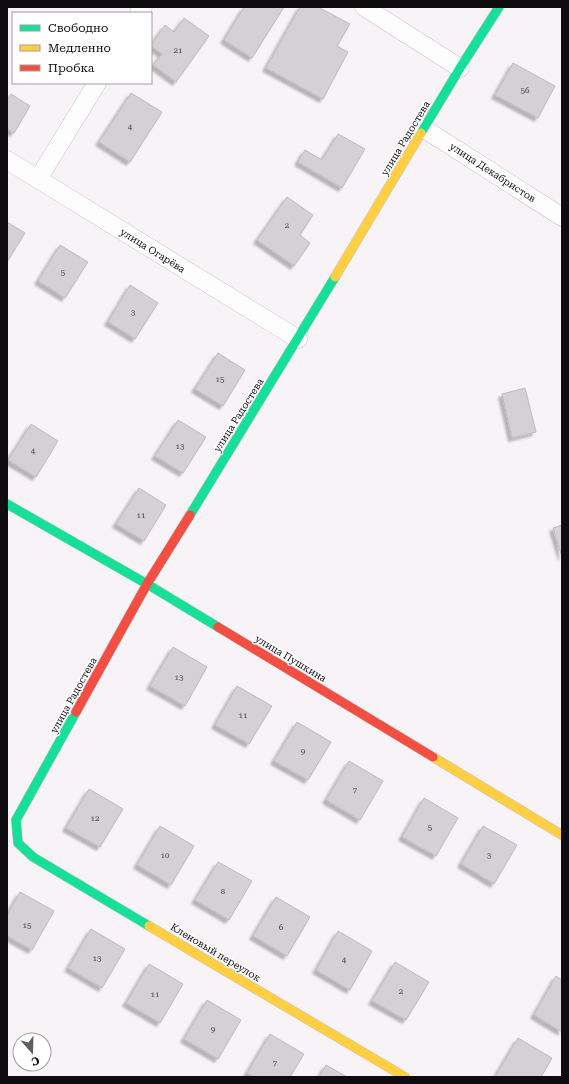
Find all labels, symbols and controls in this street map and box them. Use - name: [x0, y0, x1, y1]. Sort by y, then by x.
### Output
- legend: [12, 12, 152, 84]
- text: Свободно: [48, 21, 108, 35]
- text: Медленно: [48, 41, 111, 55]
- house number: 21: [174, 46, 183, 55]
- text: Пробка: [48, 61, 95, 75]
- house number: 56: [521, 86, 530, 95]
- street label: улица Радостева: [379, 99, 432, 177]
- house number: 4: [128, 123, 133, 132]
- street label: улица Декабристов: [448, 141, 538, 204]
- house number: 2: [285, 221, 290, 230]
- street label: улица Огарёва: [118, 226, 188, 275]
- house number: 5: [61, 268, 66, 277]
- house number: 3: [131, 308, 136, 317]
- house number: 15: [216, 375, 225, 384]
- street label: улица Радостева: [211, 376, 266, 454]
- house number: 13: [176, 442, 185, 451]
- house number: 4: [31, 447, 36, 456]
- house number: 11: [137, 511, 146, 520]
- street label: улица Пушкина: [253, 633, 329, 684]
- street label: улица Радостева: [48, 655, 99, 735]
- house number: 13: [175, 673, 184, 682]
- house number: 11: [239, 711, 248, 720]
- house number: 9: [301, 747, 306, 756]
- house number: 7: [353, 786, 358, 795]
- house number: 12: [91, 814, 100, 823]
- house number: 5: [428, 823, 433, 832]
- house number: 10: [161, 851, 170, 860]
- house number: 3: [487, 851, 492, 860]
- house number: 8: [221, 887, 226, 896]
- house number: 15: [23, 921, 32, 930]
- street label: Кленовый переулок: [169, 921, 263, 984]
- house number: 6: [279, 923, 284, 932]
- house number: 13: [93, 954, 102, 963]
- house number: 4: [342, 956, 347, 965]
- house number: 2: [399, 987, 404, 996]
- house number: 11: [151, 990, 160, 999]
- house number: 9: [211, 1025, 216, 1034]
- north arrow: [12, 1032, 52, 1072]
- text: С: [29, 1054, 41, 1068]
- house number: 7: [273, 1059, 278, 1068]

